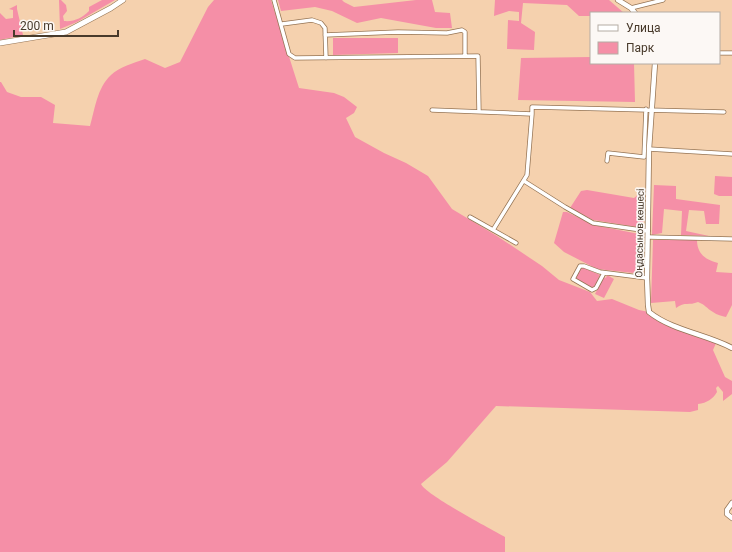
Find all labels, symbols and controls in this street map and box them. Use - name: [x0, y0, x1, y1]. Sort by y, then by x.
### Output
- scale bar: [14, 12, 118, 38]
- legend: [590, 12, 720, 64]
- text: 200 m: [20, 19, 54, 33]
- text: Улица: [626, 21, 661, 35]
- text: Парк: [626, 41, 655, 55]
- street label: Оңдасынов көшесі: [633, 188, 646, 278]

